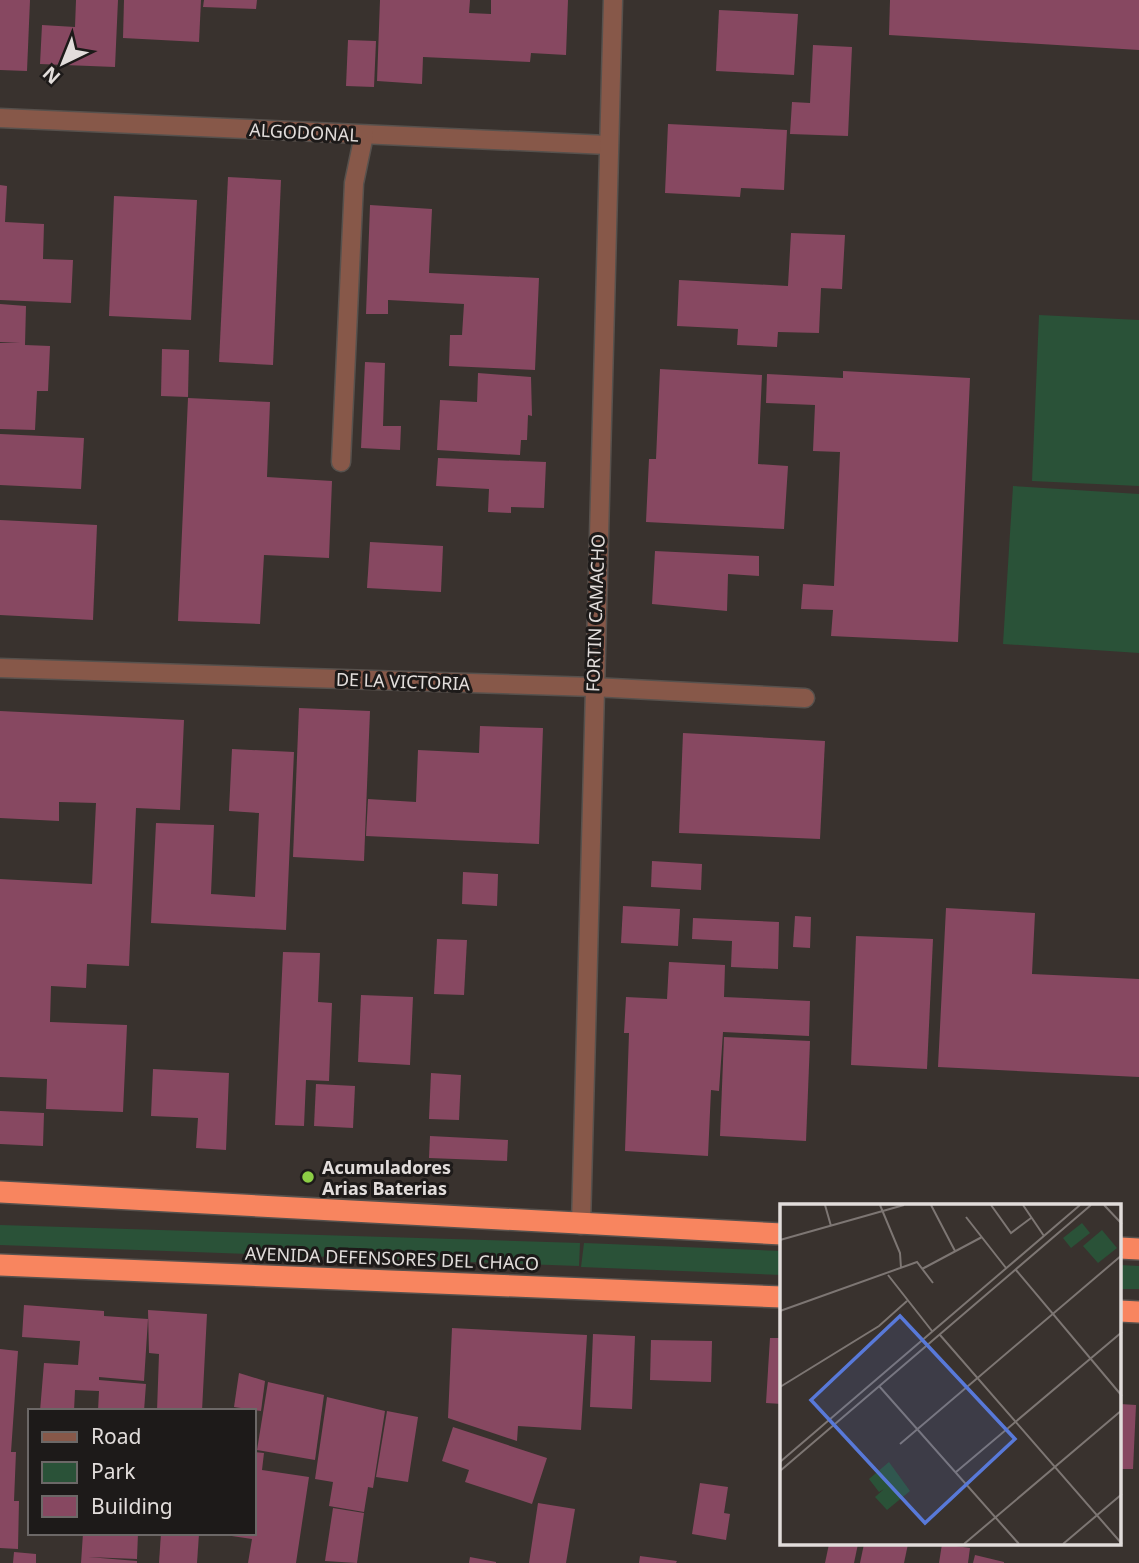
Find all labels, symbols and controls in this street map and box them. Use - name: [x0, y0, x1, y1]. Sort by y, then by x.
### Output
- north arrow: [28, 28, 98, 98]
- text: N: [37, 61, 66, 90]
- street label: ALGODONAL: [249, 117, 359, 147]
- street label: FORTIN CAMACHO: [580, 534, 610, 692]
- street label: DE LA VICTORIA: [336, 667, 471, 695]
- place label: Acumuladores Arias Baterias: [322, 1155, 451, 1200]
- marker: Acumuladores Arias Baterias: [300, 1169, 316, 1185]
- inset map: [780, 1204, 1122, 1546]
- street label: AVENIDA DEFENSORES DEL CHACO: [244, 1241, 540, 1275]
- legend: [28, 1409, 256, 1535]
- text: Road: [91, 1422, 141, 1450]
- text: Park: [91, 1457, 136, 1485]
- text: Building: [91, 1492, 173, 1520]

